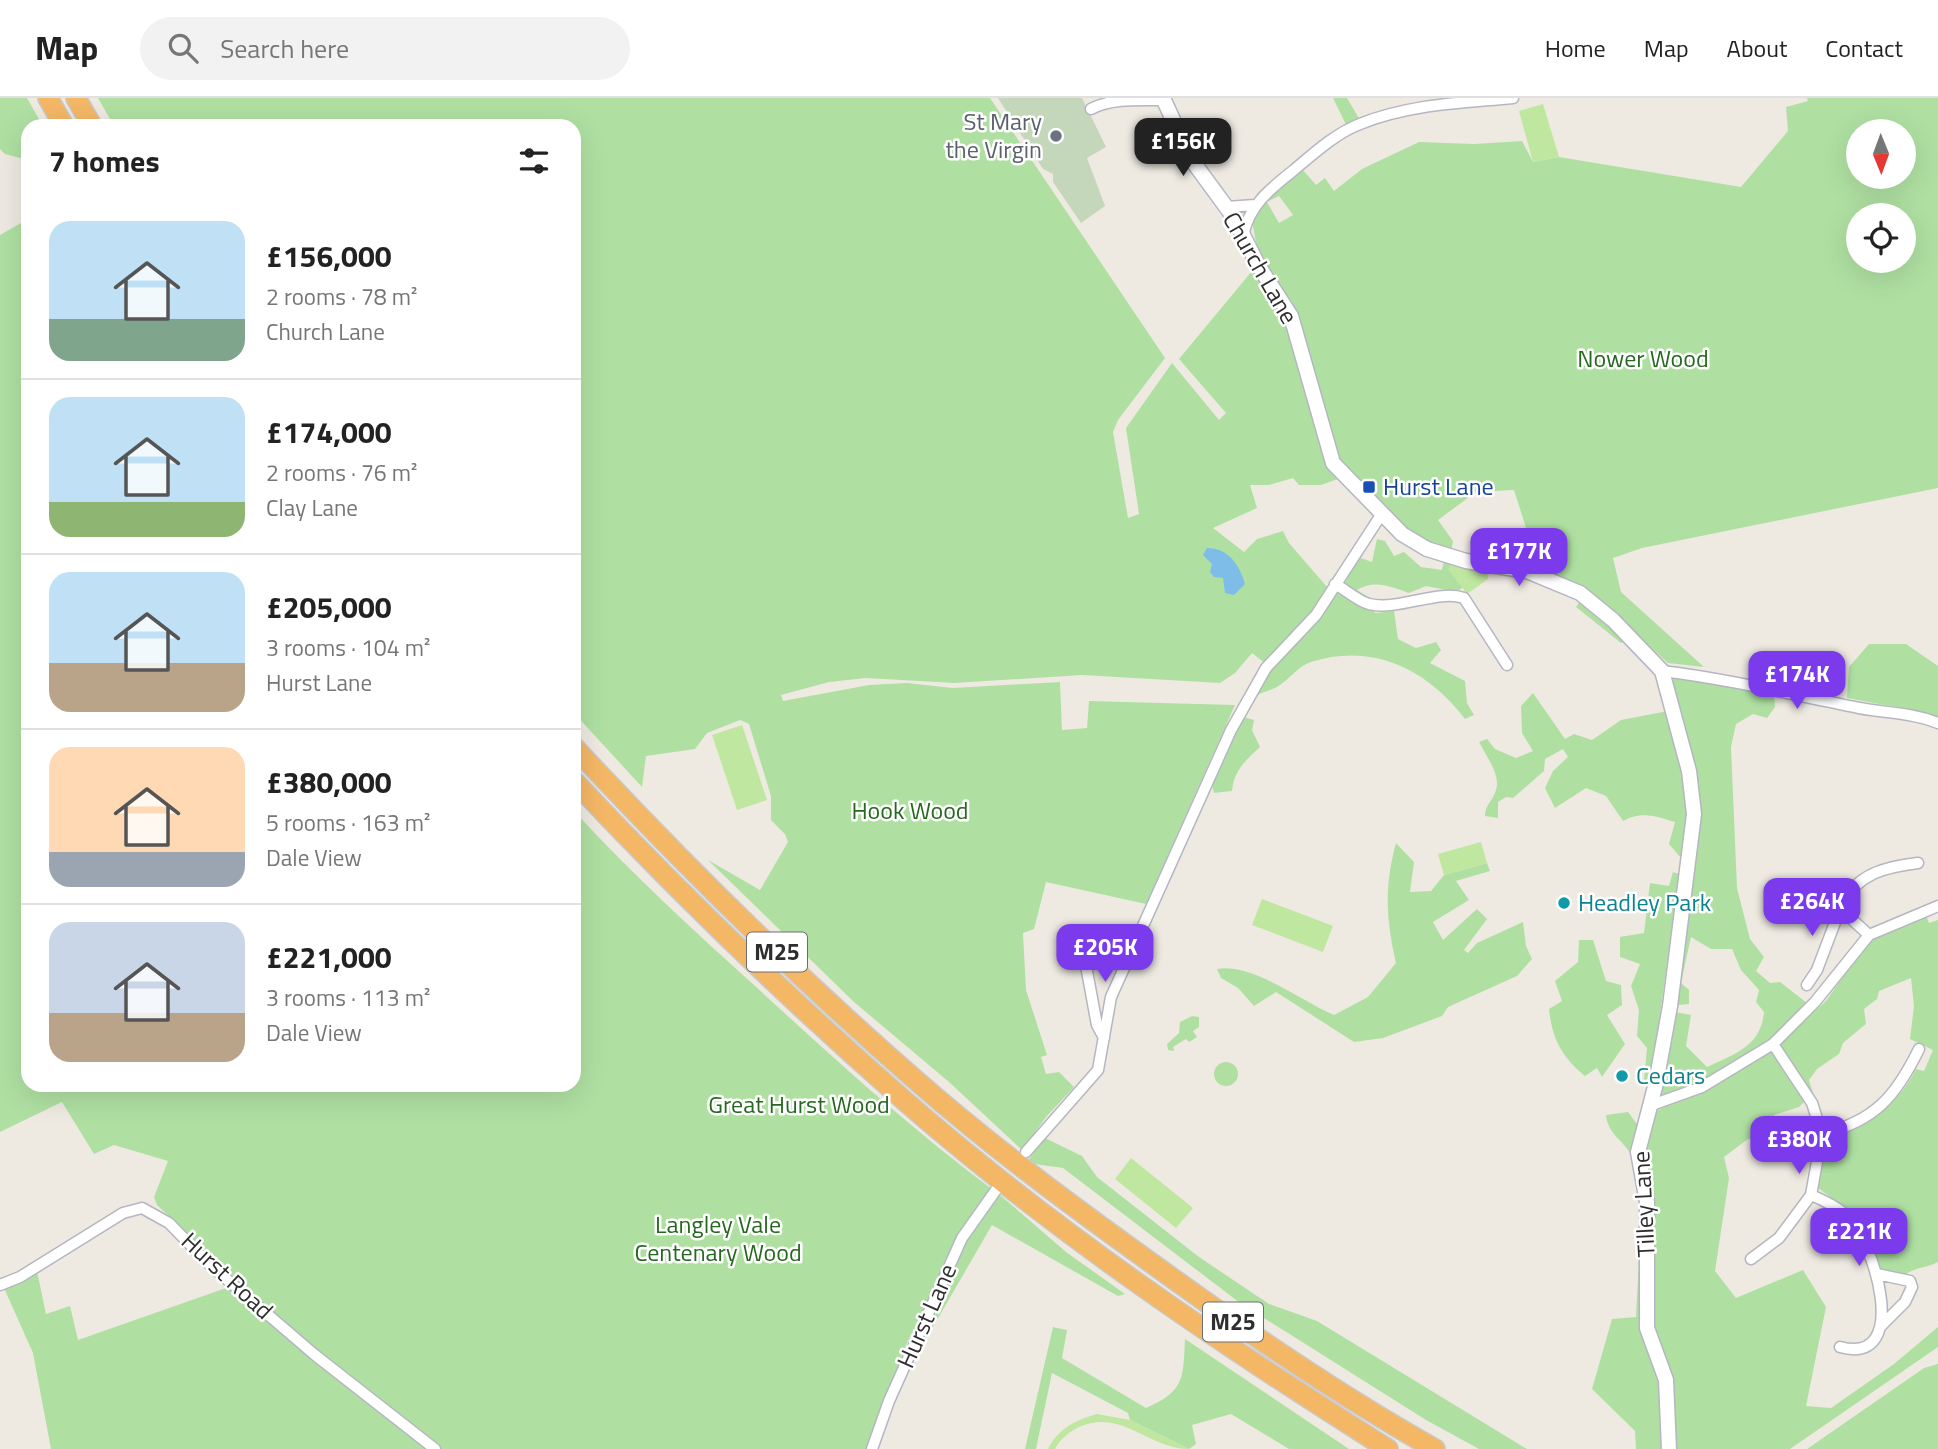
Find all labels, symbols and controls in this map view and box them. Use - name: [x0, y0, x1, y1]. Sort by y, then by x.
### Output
- search box: [140, 17, 630, 80]
- text: Map: [35, 23, 98, 73]
- icon: search: [164, 29, 202, 67]
- text: Search here: [220, 29, 349, 68]
- text: Home: [1545, 30, 1606, 66]
- text: Map: [1644, 30, 1689, 66]
- text: About: [1727, 30, 1787, 66]
- text: Contact: [1825, 30, 1903, 66]
- place label: St Mary the Virgin: [945, 103, 1042, 167]
- pin: £156K: [1134, 118, 1232, 178]
- north arrow: [1846, 119, 1916, 189]
- map controls: [1846, 119, 1916, 273]
- text: £156K: [1150, 123, 1216, 158]
- marker: St Mary the Virgin: [1048, 128, 1064, 144]
- text: 7 homes: [49, 138, 160, 184]
- icon: filters: [515, 142, 553, 180]
- button: locate: [1846, 203, 1916, 273]
- street label: Church Lane: [1214, 205, 1307, 330]
- text: £156,000: [266, 233, 392, 279]
- icon: home: [105, 249, 189, 333]
- text: 2 rooms · 78 m²: [266, 279, 417, 314]
- text: Church Lane: [266, 314, 385, 349]
- park label: Nower Wood: [1577, 340, 1709, 376]
- text: £174,000: [266, 409, 392, 455]
- icon: home: [105, 425, 189, 509]
- text: 2 rooms · 76 m²: [266, 455, 417, 490]
- place label: Hurst Lane: [1383, 468, 1494, 504]
- marker: Hurst Lane: [1361, 479, 1377, 495]
- text: Clay Lane: [266, 490, 358, 525]
- pin: £177K: [1470, 528, 1568, 588]
- text: £177K: [1486, 533, 1552, 568]
- text: £205,000: [266, 584, 392, 630]
- icon: home: [105, 600, 189, 684]
- text: 3 rooms · 104 m²: [266, 630, 430, 665]
- pin: £174K: [1748, 652, 1846, 711]
- text: £174K: [1764, 656, 1830, 691]
- text: Hurst Lane: [266, 665, 372, 700]
- text: £380,000: [266, 759, 392, 805]
- icon: home: [105, 775, 189, 859]
- park label: Hook Wood: [851, 792, 969, 828]
- text: 5 rooms · 163 m²: [266, 805, 430, 840]
- text: Dale View: [266, 840, 362, 875]
- pin: £264K: [1763, 878, 1861, 938]
- text: £264K: [1779, 883, 1845, 918]
- place label: Headley Park: [1578, 884, 1712, 920]
- marker: Headley Park: [1556, 895, 1572, 911]
- pin: £205K: [1056, 924, 1154, 984]
- text: £205K: [1072, 929, 1138, 964]
- road number: M25: [747, 932, 807, 972]
- text: £221,000: [266, 934, 392, 980]
- icon: home: [105, 950, 189, 1034]
- text: 3 rooms · 113 m²: [266, 980, 430, 1015]
- text: Dale View: [266, 1015, 362, 1050]
- place label: Cedars: [1636, 1057, 1705, 1093]
- marker: Cedars: [1614, 1068, 1630, 1084]
- park label: Great Hurst Wood: [708, 1086, 890, 1122]
- pin: £380K: [1750, 1116, 1848, 1176]
- text: £380K: [1766, 1121, 1832, 1156]
- street label: Tilley Lane: [1622, 1150, 1664, 1258]
- park label: Langley Vale Centenary Wood: [634, 1206, 802, 1270]
- pin: £221K: [1810, 1208, 1908, 1268]
- text: £221K: [1826, 1213, 1892, 1248]
- street label: Hurst Road: [174, 1223, 282, 1327]
- street label: Hurst Lane: [887, 1258, 965, 1373]
- road number: M25: [1203, 1302, 1263, 1342]

